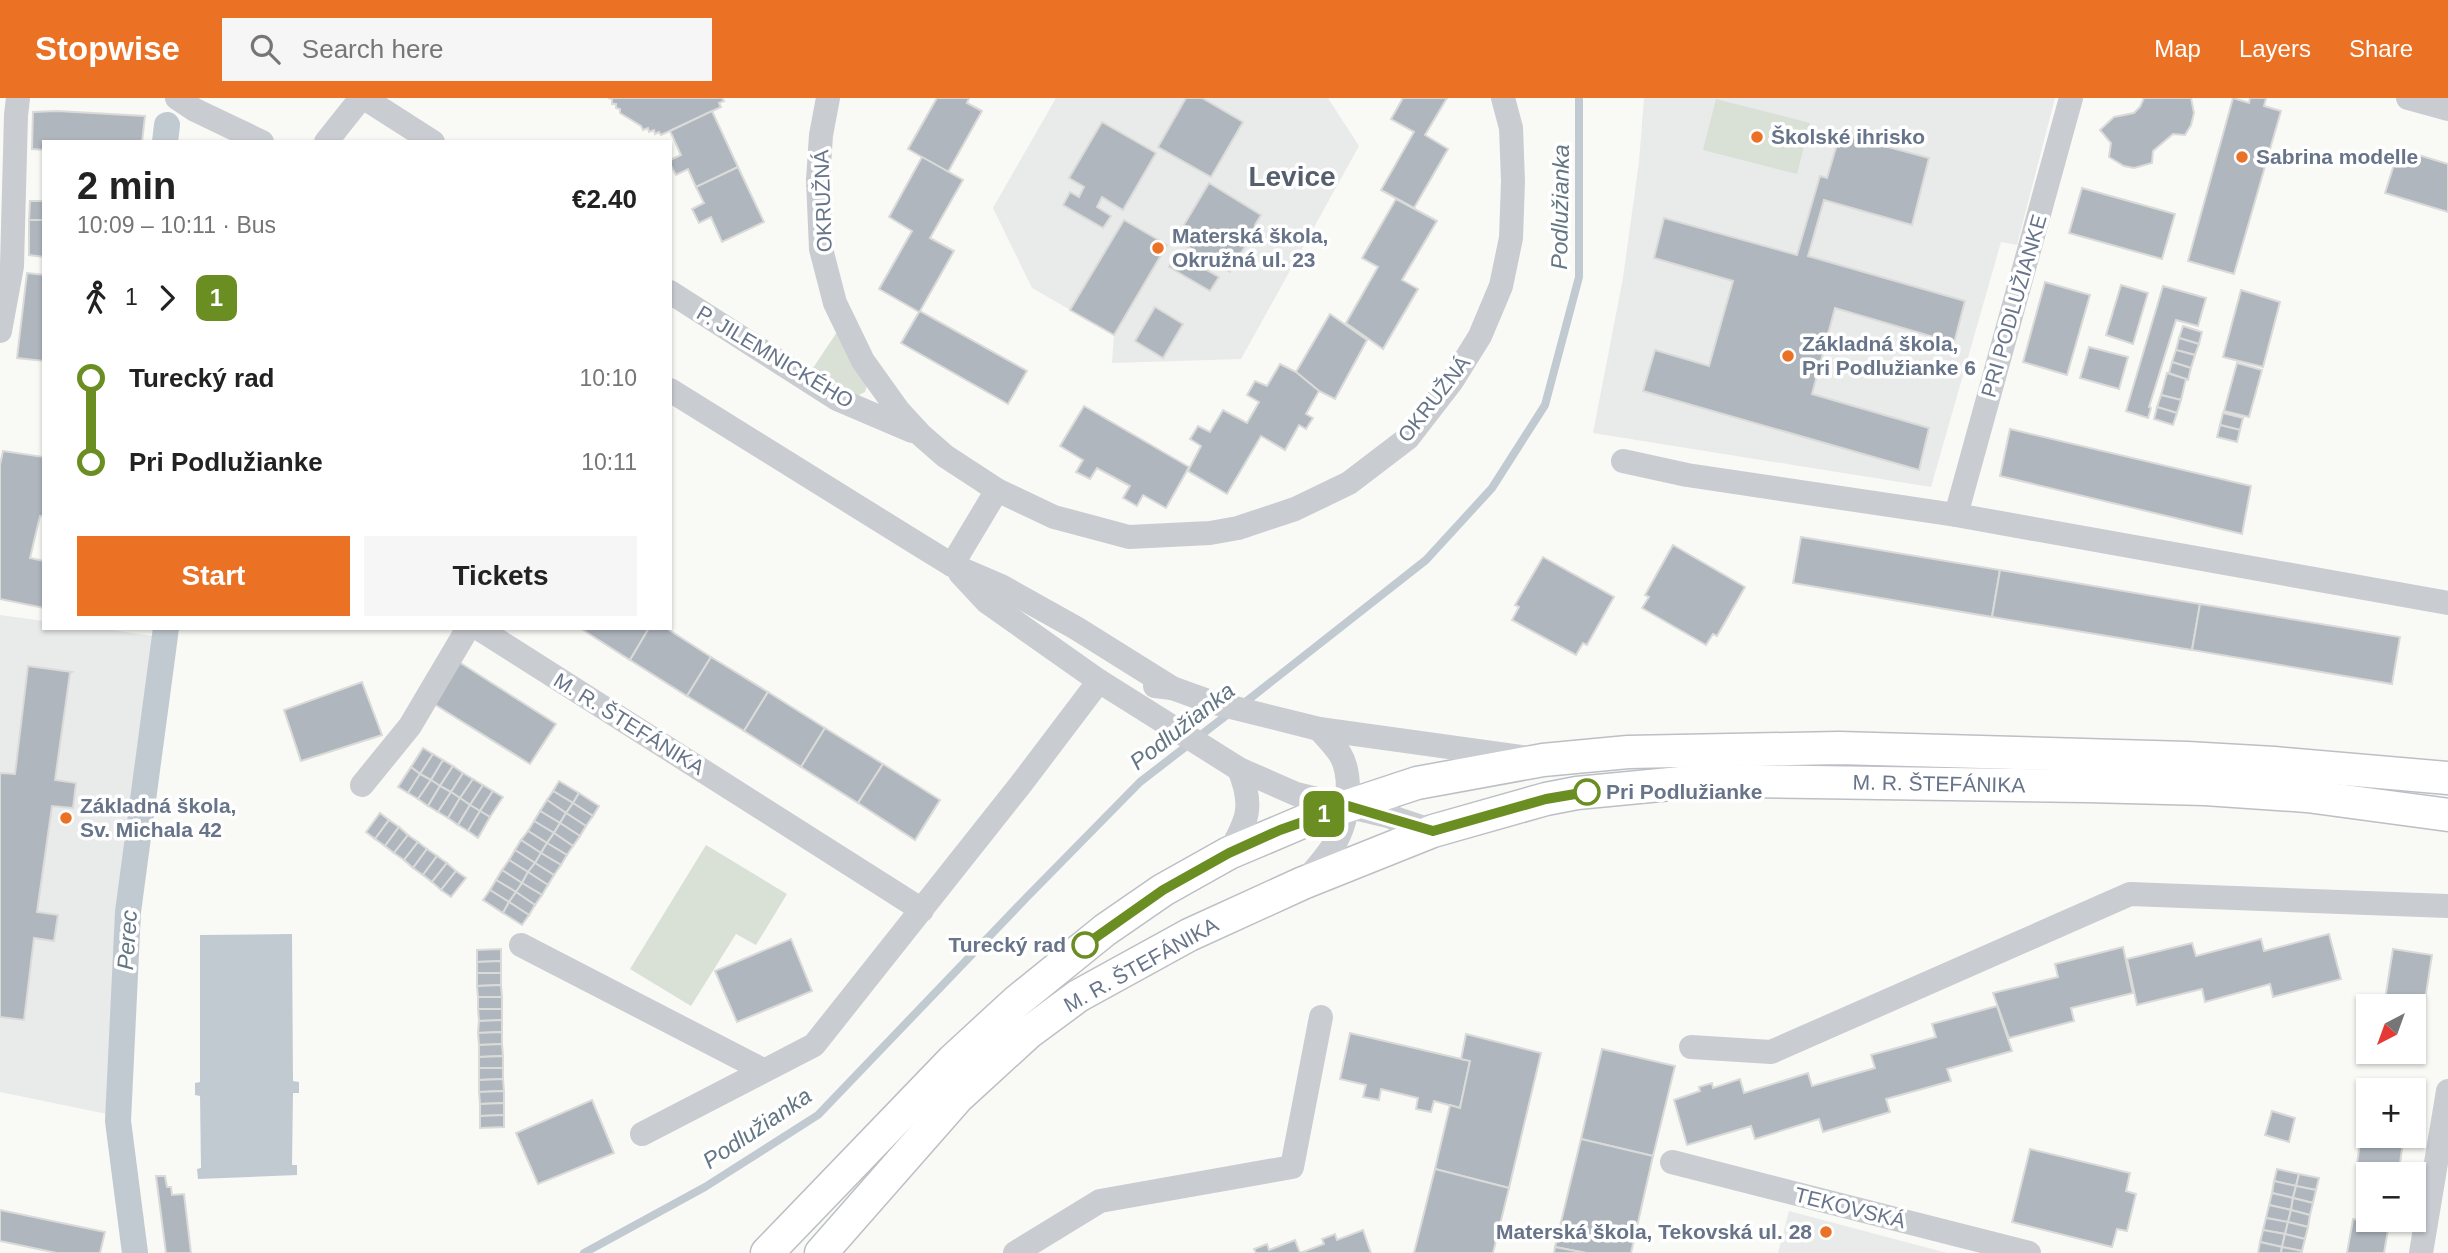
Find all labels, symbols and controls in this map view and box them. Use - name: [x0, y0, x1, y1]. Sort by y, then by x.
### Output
- search box: [222, 18, 712, 81]
- text: Stopwise: [35, 30, 180, 67]
- icon: search: [246, 30, 284, 68]
- text: Search here: [302, 34, 444, 64]
- text: Map: [2154, 35, 2201, 62]
- text: Layers: [2239, 35, 2311, 62]
- text: Share: [2349, 35, 2413, 62]
- place label: Školské ihrisko: [1771, 125, 1925, 148]
- marker: Školské ihrisko: [1749, 129, 1765, 145]
- water label: Podlužianka: [1546, 144, 1574, 270]
- place label: Sabrina modelle: [2256, 145, 2418, 168]
- street label: OKRUŽNÁ: [809, 149, 836, 253]
- marker: Sabrina modelle: [2234, 149, 2250, 165]
- district label: Levice: [1248, 161, 1336, 192]
- text: 2 min: [77, 165, 176, 207]
- text: €2.40: [572, 184, 637, 214]
- text: 10:09 – 10:11 · Bus: [77, 212, 276, 238]
- street label: PRI PODLUŽIANKE: [1976, 212, 2051, 400]
- place label: Materská škola, Okružná ul. 23: [1172, 224, 1328, 271]
- marker: Materská škola, Okružná ul. 23: [1150, 240, 1166, 256]
- icon: walk: [77, 279, 115, 317]
- icon: forward: [148, 279, 186, 317]
- text: 1: [125, 284, 138, 310]
- text: 1: [210, 284, 223, 311]
- street label: P. JILEMNICKÉHO: [693, 301, 858, 412]
- place label: Základná škola, Pri Podlužianke 6: [1802, 332, 1976, 379]
- marker: Základná škola, Pri Podlužianke 6: [1780, 348, 1796, 364]
- street label: OKRUŽNÁ: [1393, 351, 1474, 446]
- text: Turecký rad: [129, 363, 274, 393]
- text: 10:10: [579, 365, 637, 391]
- text: Pri Podlužianke: [129, 447, 323, 477]
- text: 10:11: [581, 449, 637, 475]
- button: Start: [77, 536, 350, 616]
- button: Tickets: [364, 536, 637, 616]
- street label: M. R. ŠTEFÁNIKA: [550, 668, 709, 779]
- water label: Podlužianka: [1125, 677, 1239, 775]
- street label: M. R. ŠTEFÁNIKA: [1852, 770, 2026, 797]
- marker: Pri Podlužianke: [1574, 779, 1600, 805]
- place label: Pri Podlužianke: [1606, 780, 1762, 803]
- line badge: 1: [1301, 791, 1347, 837]
- place label: Základná škola, Sv. Michala 42: [80, 794, 236, 841]
- text: 1: [1317, 800, 1331, 827]
- marker: Základná škola, Sv. Michala 42: [58, 810, 74, 826]
- water label: Perec: [112, 909, 142, 971]
- street label: M. R. ŠTEFÁNIKA: [1060, 913, 1222, 1016]
- marker: Turecký rad: [1072, 932, 1098, 958]
- place label: Turecký rad: [949, 933, 1066, 956]
- north arrow: [2356, 994, 2426, 1064]
- map controls: [2356, 994, 2426, 1232]
- button: +: [2356, 1078, 2426, 1148]
- water label: Podlužianka: [698, 1082, 816, 1174]
- button: −: [2356, 1162, 2426, 1232]
- street label: TEKOVSKÁ: [1792, 1183, 1908, 1232]
- place label: Materská škola, Tekovská ul. 28: [1496, 1220, 1812, 1243]
- marker: Materská škola, Tekovská ul. 28: [1818, 1224, 1834, 1240]

